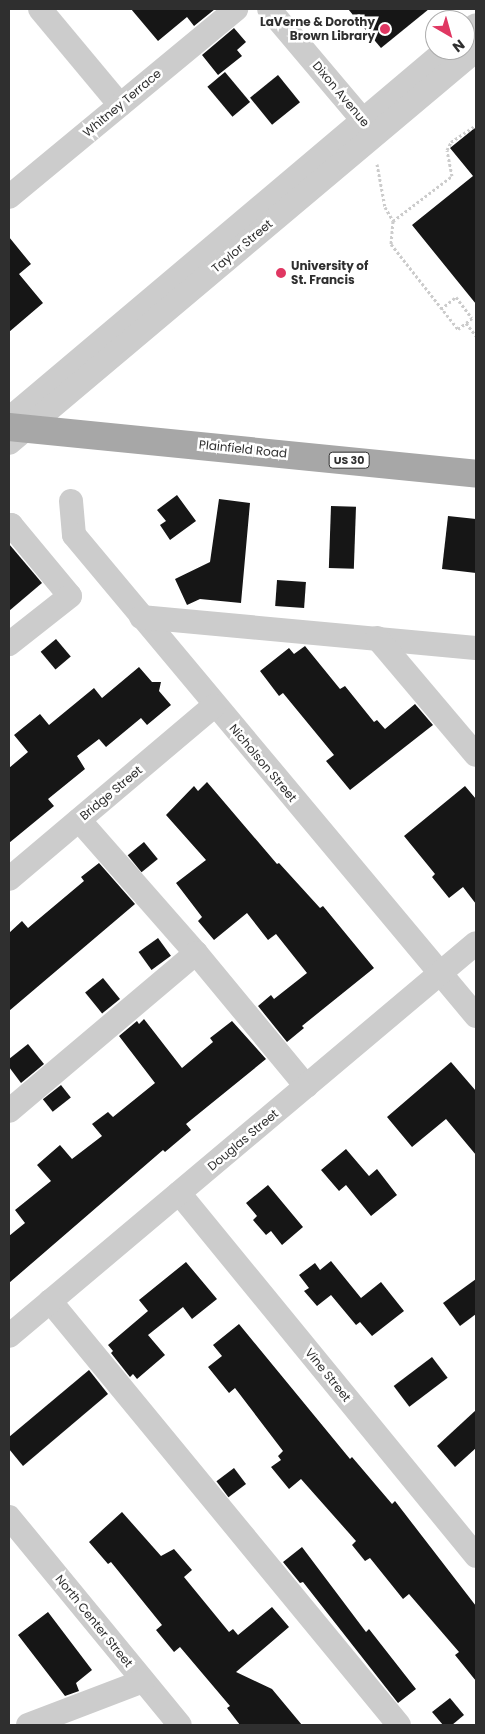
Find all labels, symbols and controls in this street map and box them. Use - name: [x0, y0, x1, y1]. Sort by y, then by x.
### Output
- north arrow: [425, 10, 475, 60]
- place label: LaVerne & Dorothy Brown Library: [260, 15, 375, 43]
- marker: LaVerne & Dorothy Brown Library: [379, 23, 391, 35]
- text: N: [448, 35, 469, 57]
- street label: Dixon Avenue: [310, 58, 372, 130]
- street label: Whitney Terrace: [80, 66, 164, 140]
- street label: Taylor Street: [209, 216, 275, 276]
- place label: University of St. Francis: [291, 259, 368, 287]
- marker: University of St. Francis: [275, 267, 287, 279]
- street label: Plainfield Road: [198, 437, 288, 461]
- road number: US 30: [328, 452, 370, 468]
- street label: Nicholson Street: [226, 721, 300, 805]
- street label: Bridge Street: [77, 763, 145, 823]
- street label: Douglas Street: [205, 1106, 281, 1174]
- street label: Vine Street: [302, 1345, 354, 1405]
- street label: North Center Street: [52, 1572, 136, 1670]

